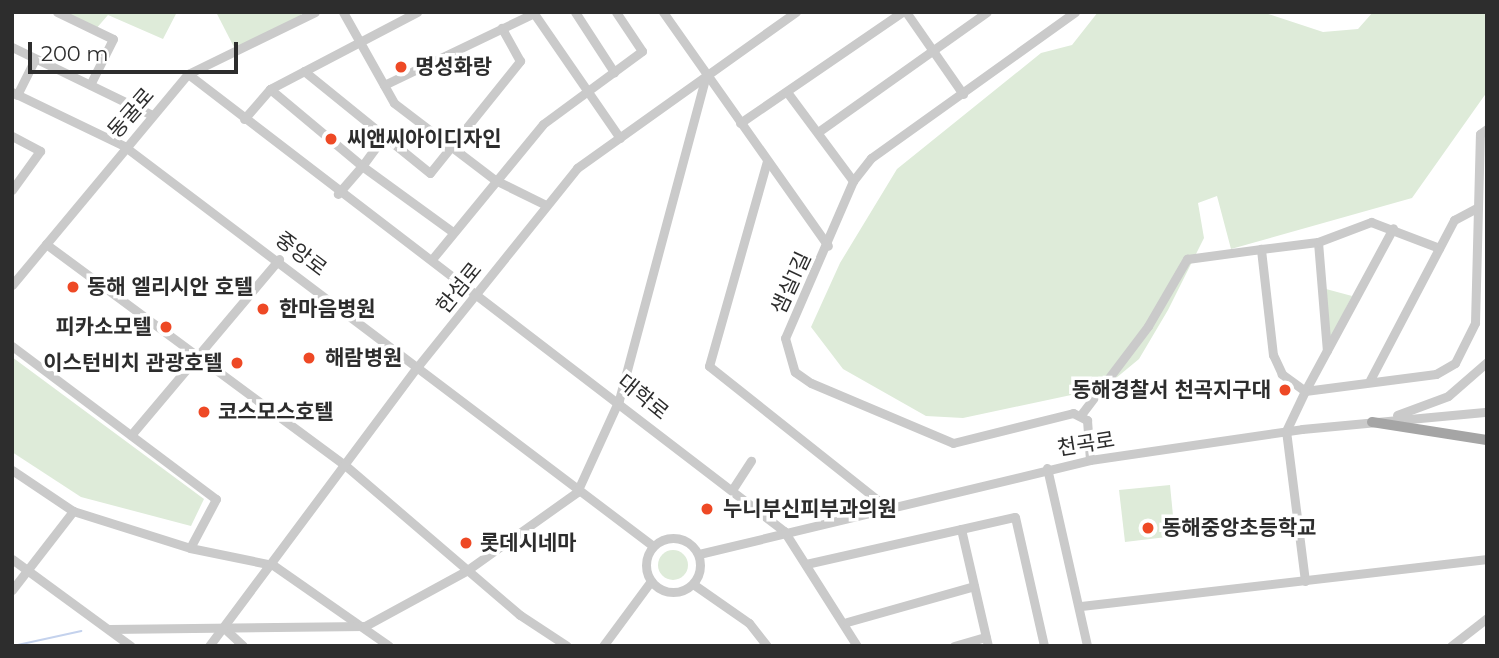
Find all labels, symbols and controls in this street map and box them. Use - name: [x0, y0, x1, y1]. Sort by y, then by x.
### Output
- scale bar: [32, 28, 242, 72]
- text: 200 m: [41, 41, 108, 66]
- place label: 명성화랑: [415, 54, 492, 80]
- marker: 명성화랑: [393, 59, 409, 75]
- street label: 동굴로: [102, 83, 160, 143]
- place label: 씨앤씨아이디자인: [347, 126, 502, 152]
- marker: 씨앤씨아이디자인: [321, 129, 341, 149]
- street label: 중앙로: [270, 226, 332, 282]
- street label: 샘실1길: [766, 248, 816, 318]
- street label: 한섬로: [431, 258, 487, 318]
- place label: 동해 엘리시안 호텔: [87, 274, 253, 300]
- marker: 동해 엘리시안 호텔: [65, 279, 81, 295]
- place label: 한마음병원: [279, 296, 376, 322]
- marker: 한마음병원: [253, 299, 273, 319]
- place label: 피카소모텔: [55, 314, 152, 340]
- marker: 피카소모텔: [158, 319, 174, 335]
- place label: 해람병원: [325, 345, 402, 371]
- marker: 해람병원: [299, 348, 319, 368]
- place label: 이스턴비치 관광호텔: [43, 350, 223, 376]
- marker: 이스턴비치 관광호텔: [229, 355, 245, 371]
- street label: 대학로: [613, 369, 673, 425]
- place label: 동해경찰서 천곡지구대: [1072, 377, 1271, 403]
- marker: 동해경찰서 천곡지구대: [1277, 382, 1293, 398]
- place label: 코스모스호텔: [218, 399, 334, 425]
- marker: 코스모스호텔: [196, 404, 212, 420]
- street label: 천곡로: [1055, 427, 1117, 461]
- place label: 누니부신피부과의원: [723, 496, 897, 522]
- marker: 누니부신피부과의원: [697, 499, 717, 519]
- place label: 동해중앙초등학교: [1162, 515, 1317, 541]
- marker: 동해중앙초등학교: [1140, 520, 1156, 536]
- place label: 롯데시네마: [480, 530, 577, 556]
- marker: 롯데시네마: [458, 535, 474, 551]

